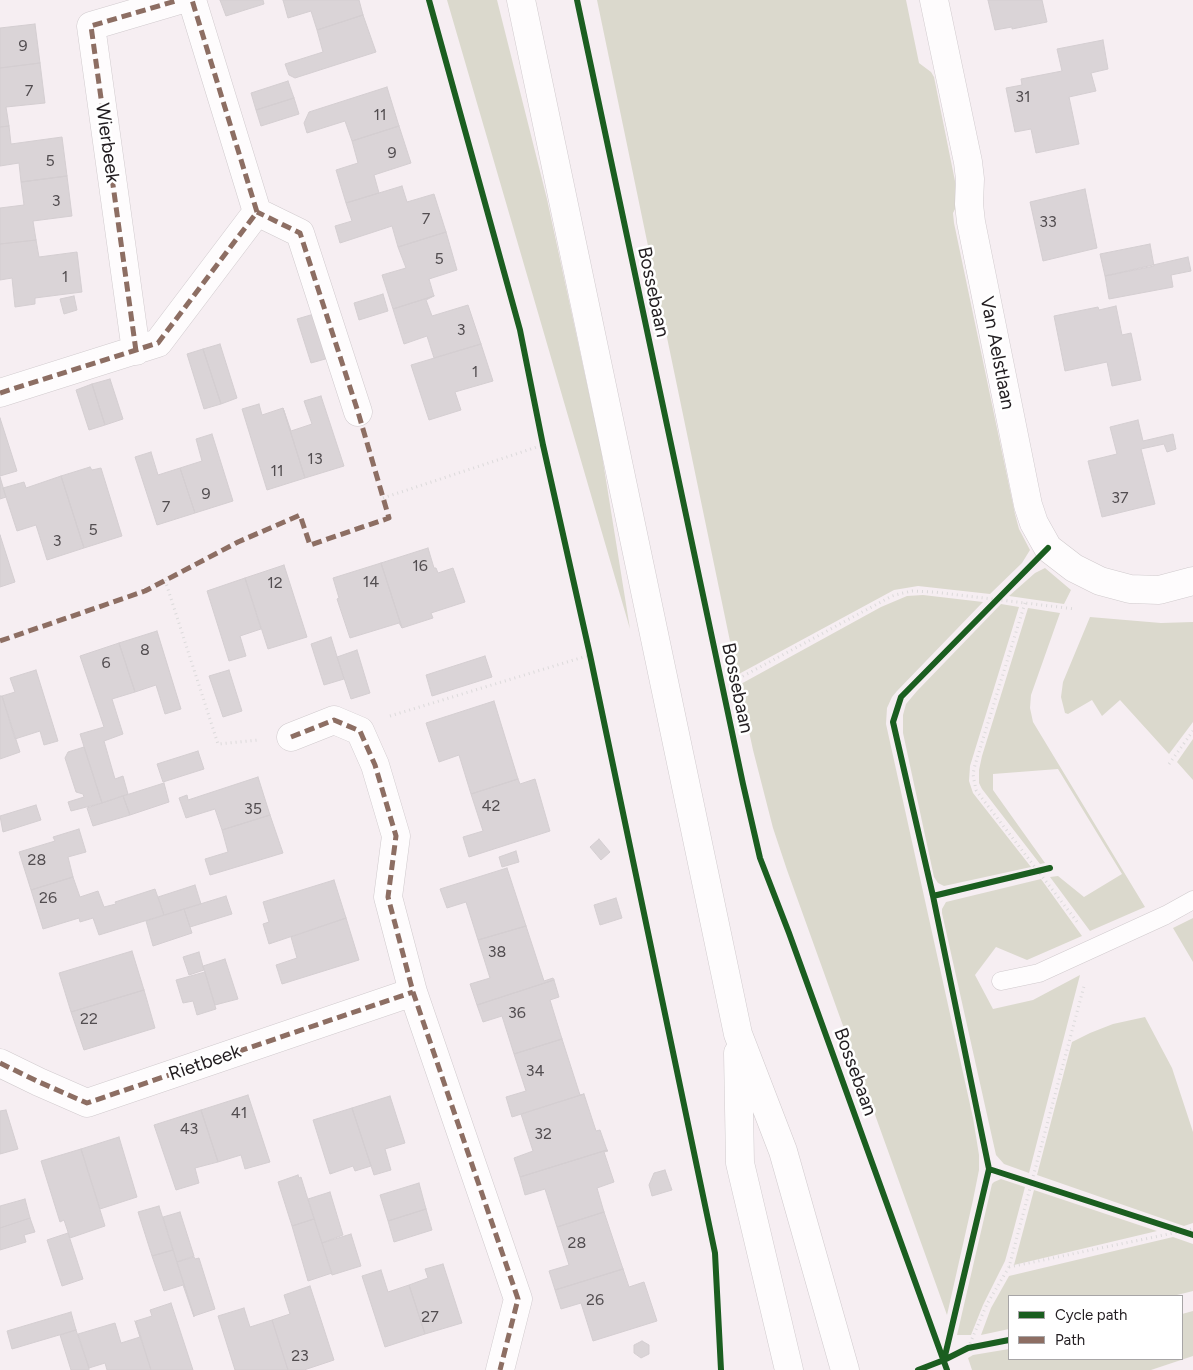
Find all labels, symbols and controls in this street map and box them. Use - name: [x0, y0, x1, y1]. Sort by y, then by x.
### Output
- house number: 9: [18, 36, 28, 56]
- house number: 7: [25, 81, 33, 101]
- house number: 31: [1015, 87, 1031, 107]
- street label: Wierbeek: [90, 102, 124, 184]
- house number: 11: [373, 105, 387, 125]
- house number: 9: [387, 143, 397, 163]
- house number: 5: [45, 151, 55, 171]
- house number: 3: [52, 191, 60, 211]
- house number: 7: [422, 209, 430, 229]
- house number: 33: [1039, 212, 1057, 232]
- street label: Bossebaan: [632, 245, 674, 339]
- house number: 5: [434, 249, 444, 269]
- house number: 1: [62, 267, 68, 287]
- street label: Van Aelstlaan: [975, 294, 1019, 412]
- house number: 3: [457, 320, 465, 340]
- house number: 1: [472, 362, 478, 382]
- house number: 13: [307, 449, 323, 469]
- house number: 11: [270, 461, 284, 481]
- house number: 9: [201, 484, 211, 504]
- house number: 37: [1111, 488, 1129, 508]
- house number: 7: [162, 497, 170, 517]
- house number: 5: [88, 520, 98, 540]
- house number: 3: [53, 531, 61, 551]
- house number: 16: [412, 556, 428, 576]
- house number: 14: [363, 572, 379, 592]
- house number: 12: [267, 573, 283, 593]
- house number: 8: [140, 640, 150, 660]
- street label: Bossebaan: [716, 641, 758, 735]
- house number: 6: [101, 653, 111, 673]
- house number: 42: [482, 796, 500, 816]
- house number: 35: [244, 799, 262, 819]
- house number: 28: [28, 850, 46, 870]
- house number: 26: [39, 888, 57, 908]
- house number: 38: [488, 942, 506, 962]
- house number: 36: [508, 1003, 526, 1023]
- house number: 22: [80, 1009, 98, 1029]
- street label: Bossebaan: [829, 1025, 881, 1119]
- street label: Rietbeek: [166, 1040, 244, 1086]
- house number: 34: [526, 1061, 544, 1081]
- house number: 41: [231, 1103, 247, 1123]
- house number: 43: [180, 1119, 198, 1139]
- house number: 32: [534, 1124, 552, 1144]
- house number: 28: [568, 1233, 586, 1253]
- house number: 26: [586, 1290, 604, 1310]
- legend: [1008, 1295, 1183, 1360]
- text: Cycle path: [1055, 1306, 1127, 1324]
- house number: 27: [421, 1307, 439, 1327]
- text: Path: [1055, 1331, 1085, 1349]
- house number: 23: [291, 1346, 309, 1366]

